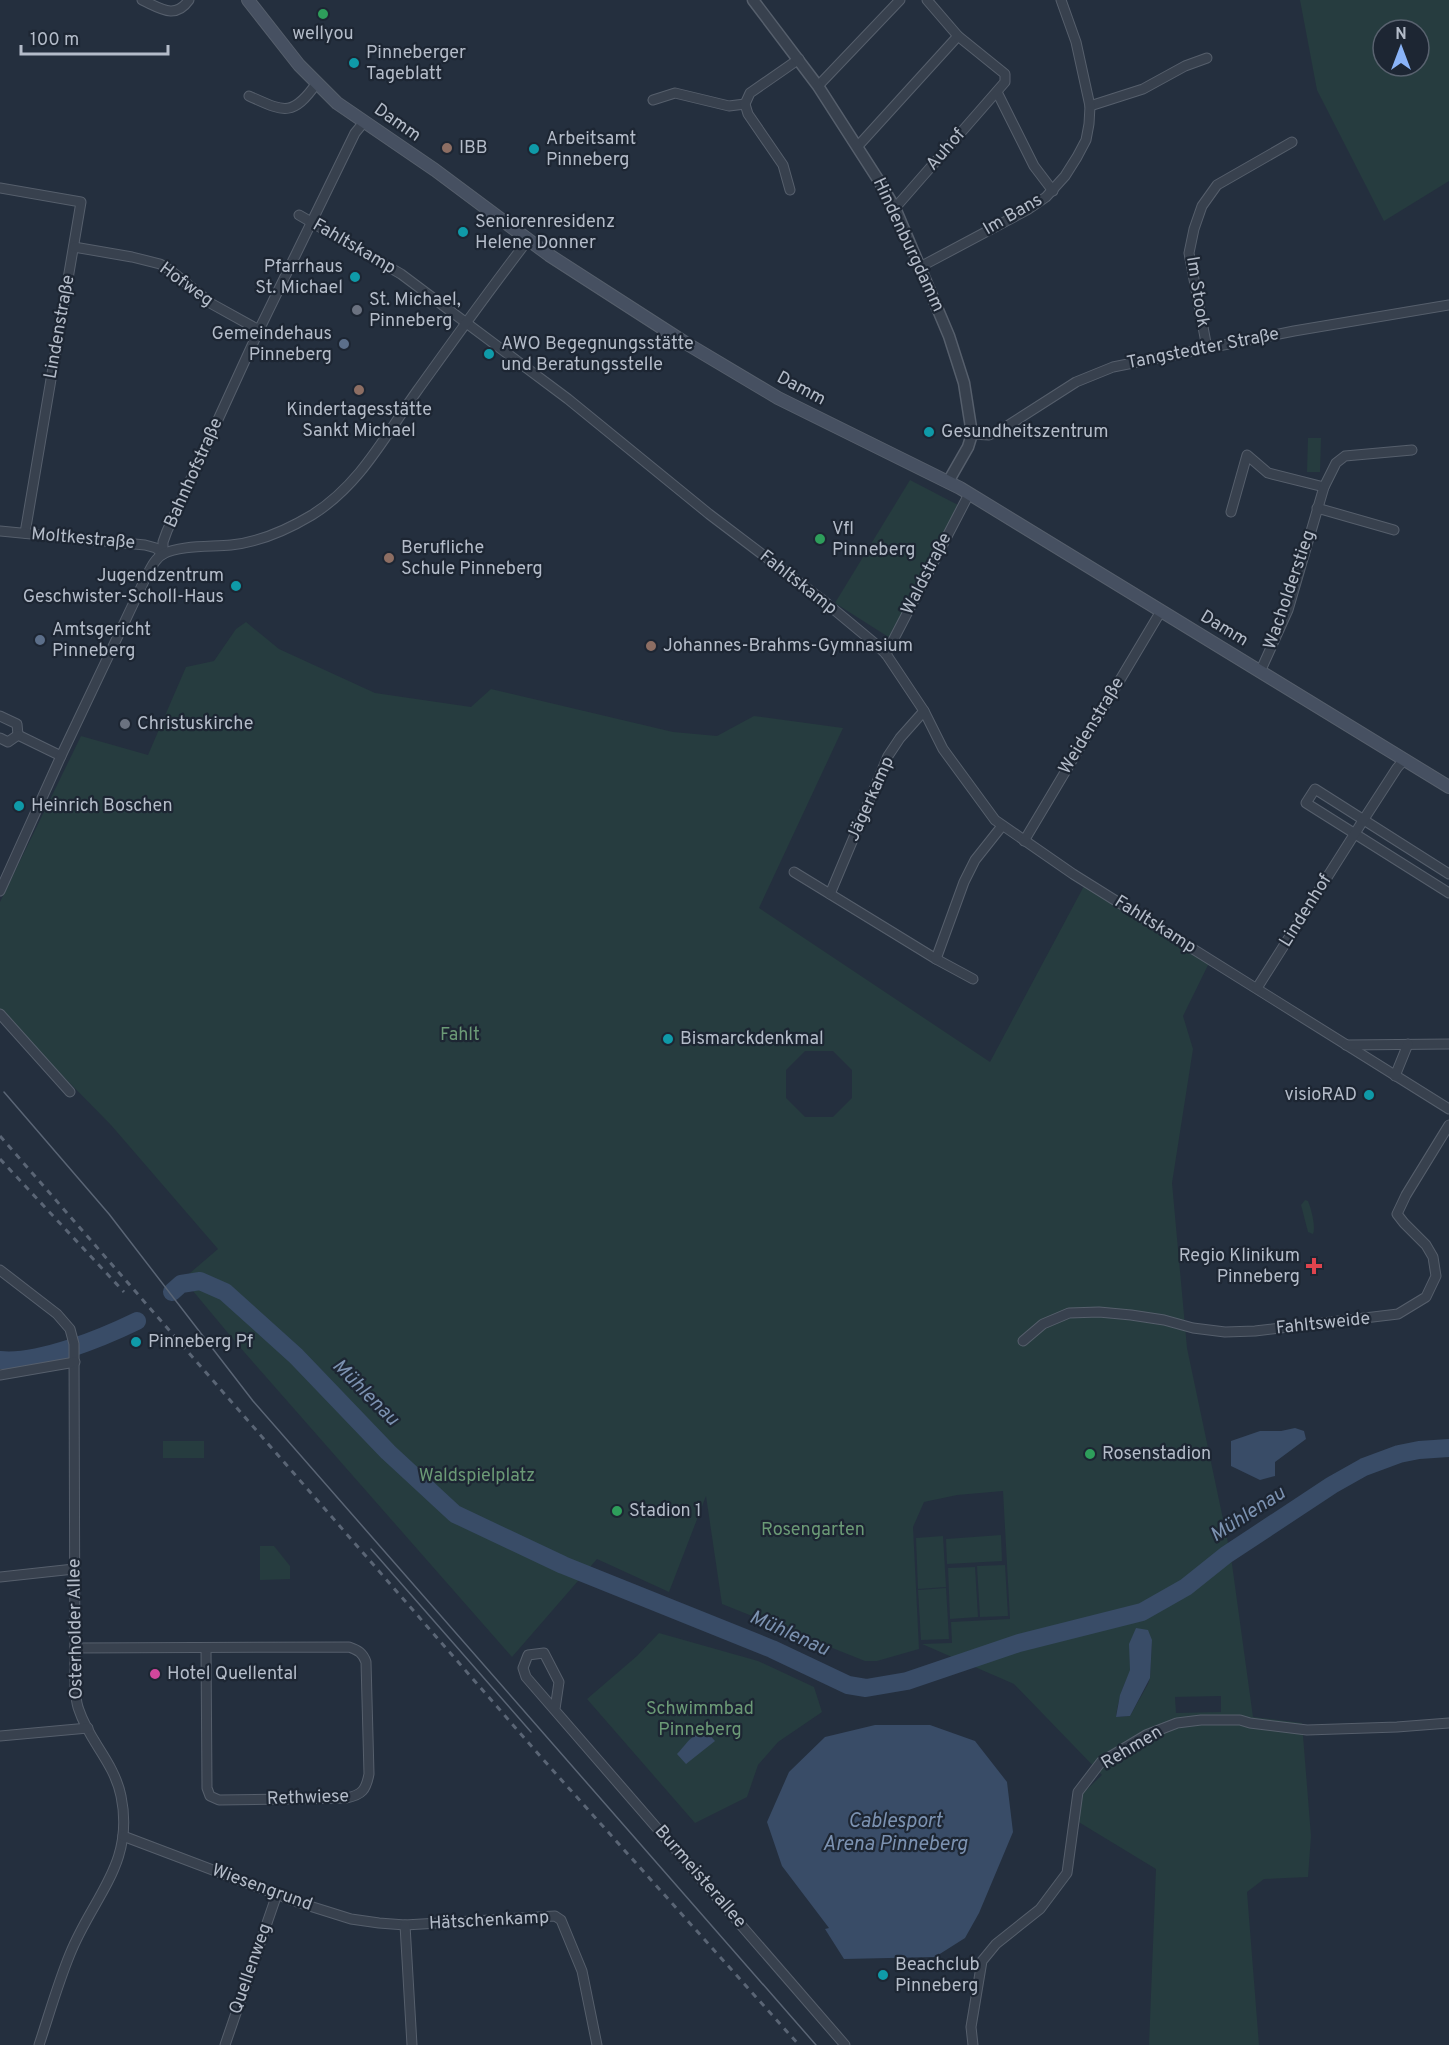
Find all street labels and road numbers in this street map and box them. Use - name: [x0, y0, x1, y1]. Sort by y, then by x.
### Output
- street label: Damm: [369, 99, 425, 147]
- street label: Auhof: [921, 124, 971, 176]
- street label: Hindenburgdamm: [867, 174, 949, 316]
- street label: Im Bans: [979, 189, 1047, 241]
- street label: Fahltskamp: [308, 214, 400, 280]
- street label: Im Stook: [1180, 255, 1214, 329]
- street label: Hofweg: [154, 258, 218, 312]
- street label: Lindenstraße: [40, 273, 80, 381]
- street label: Tangstedter Straße: [1125, 323, 1281, 375]
- street label: Damm: [772, 367, 830, 411]
- street label: Bahnhofstraße: [160, 414, 228, 532]
- street label: Moltkestraße: [30, 523, 136, 555]
- street label: Wacholderstieg: [1259, 527, 1321, 653]
- street label: Waldstraße: [897, 529, 957, 619]
- street label: Fahltskamp: [754, 545, 842, 621]
- street label: Damm: [1196, 606, 1252, 652]
- street label: Weidenstraße: [1054, 673, 1130, 779]
- street label: Jägerkamp: [842, 753, 900, 845]
- street label: Lindenhof: [1275, 870, 1337, 952]
- street label: Fahltskamp: [1110, 891, 1200, 959]
- street label: Fahltsweide: [1275, 1308, 1371, 1340]
- street label: Osterholder Allee: [63, 1558, 89, 1700]
- street label: Rehmen: [1097, 1721, 1167, 1775]
- street label: Rethwiese: [266, 1785, 350, 1811]
- street label: Burmeisterallee: [649, 1821, 751, 1933]
- street label: Wiesengrund: [208, 1859, 316, 1917]
- street label: Hätschenkamp: [428, 1906, 550, 1936]
- street label: Quellenweg: [225, 1920, 277, 2018]

